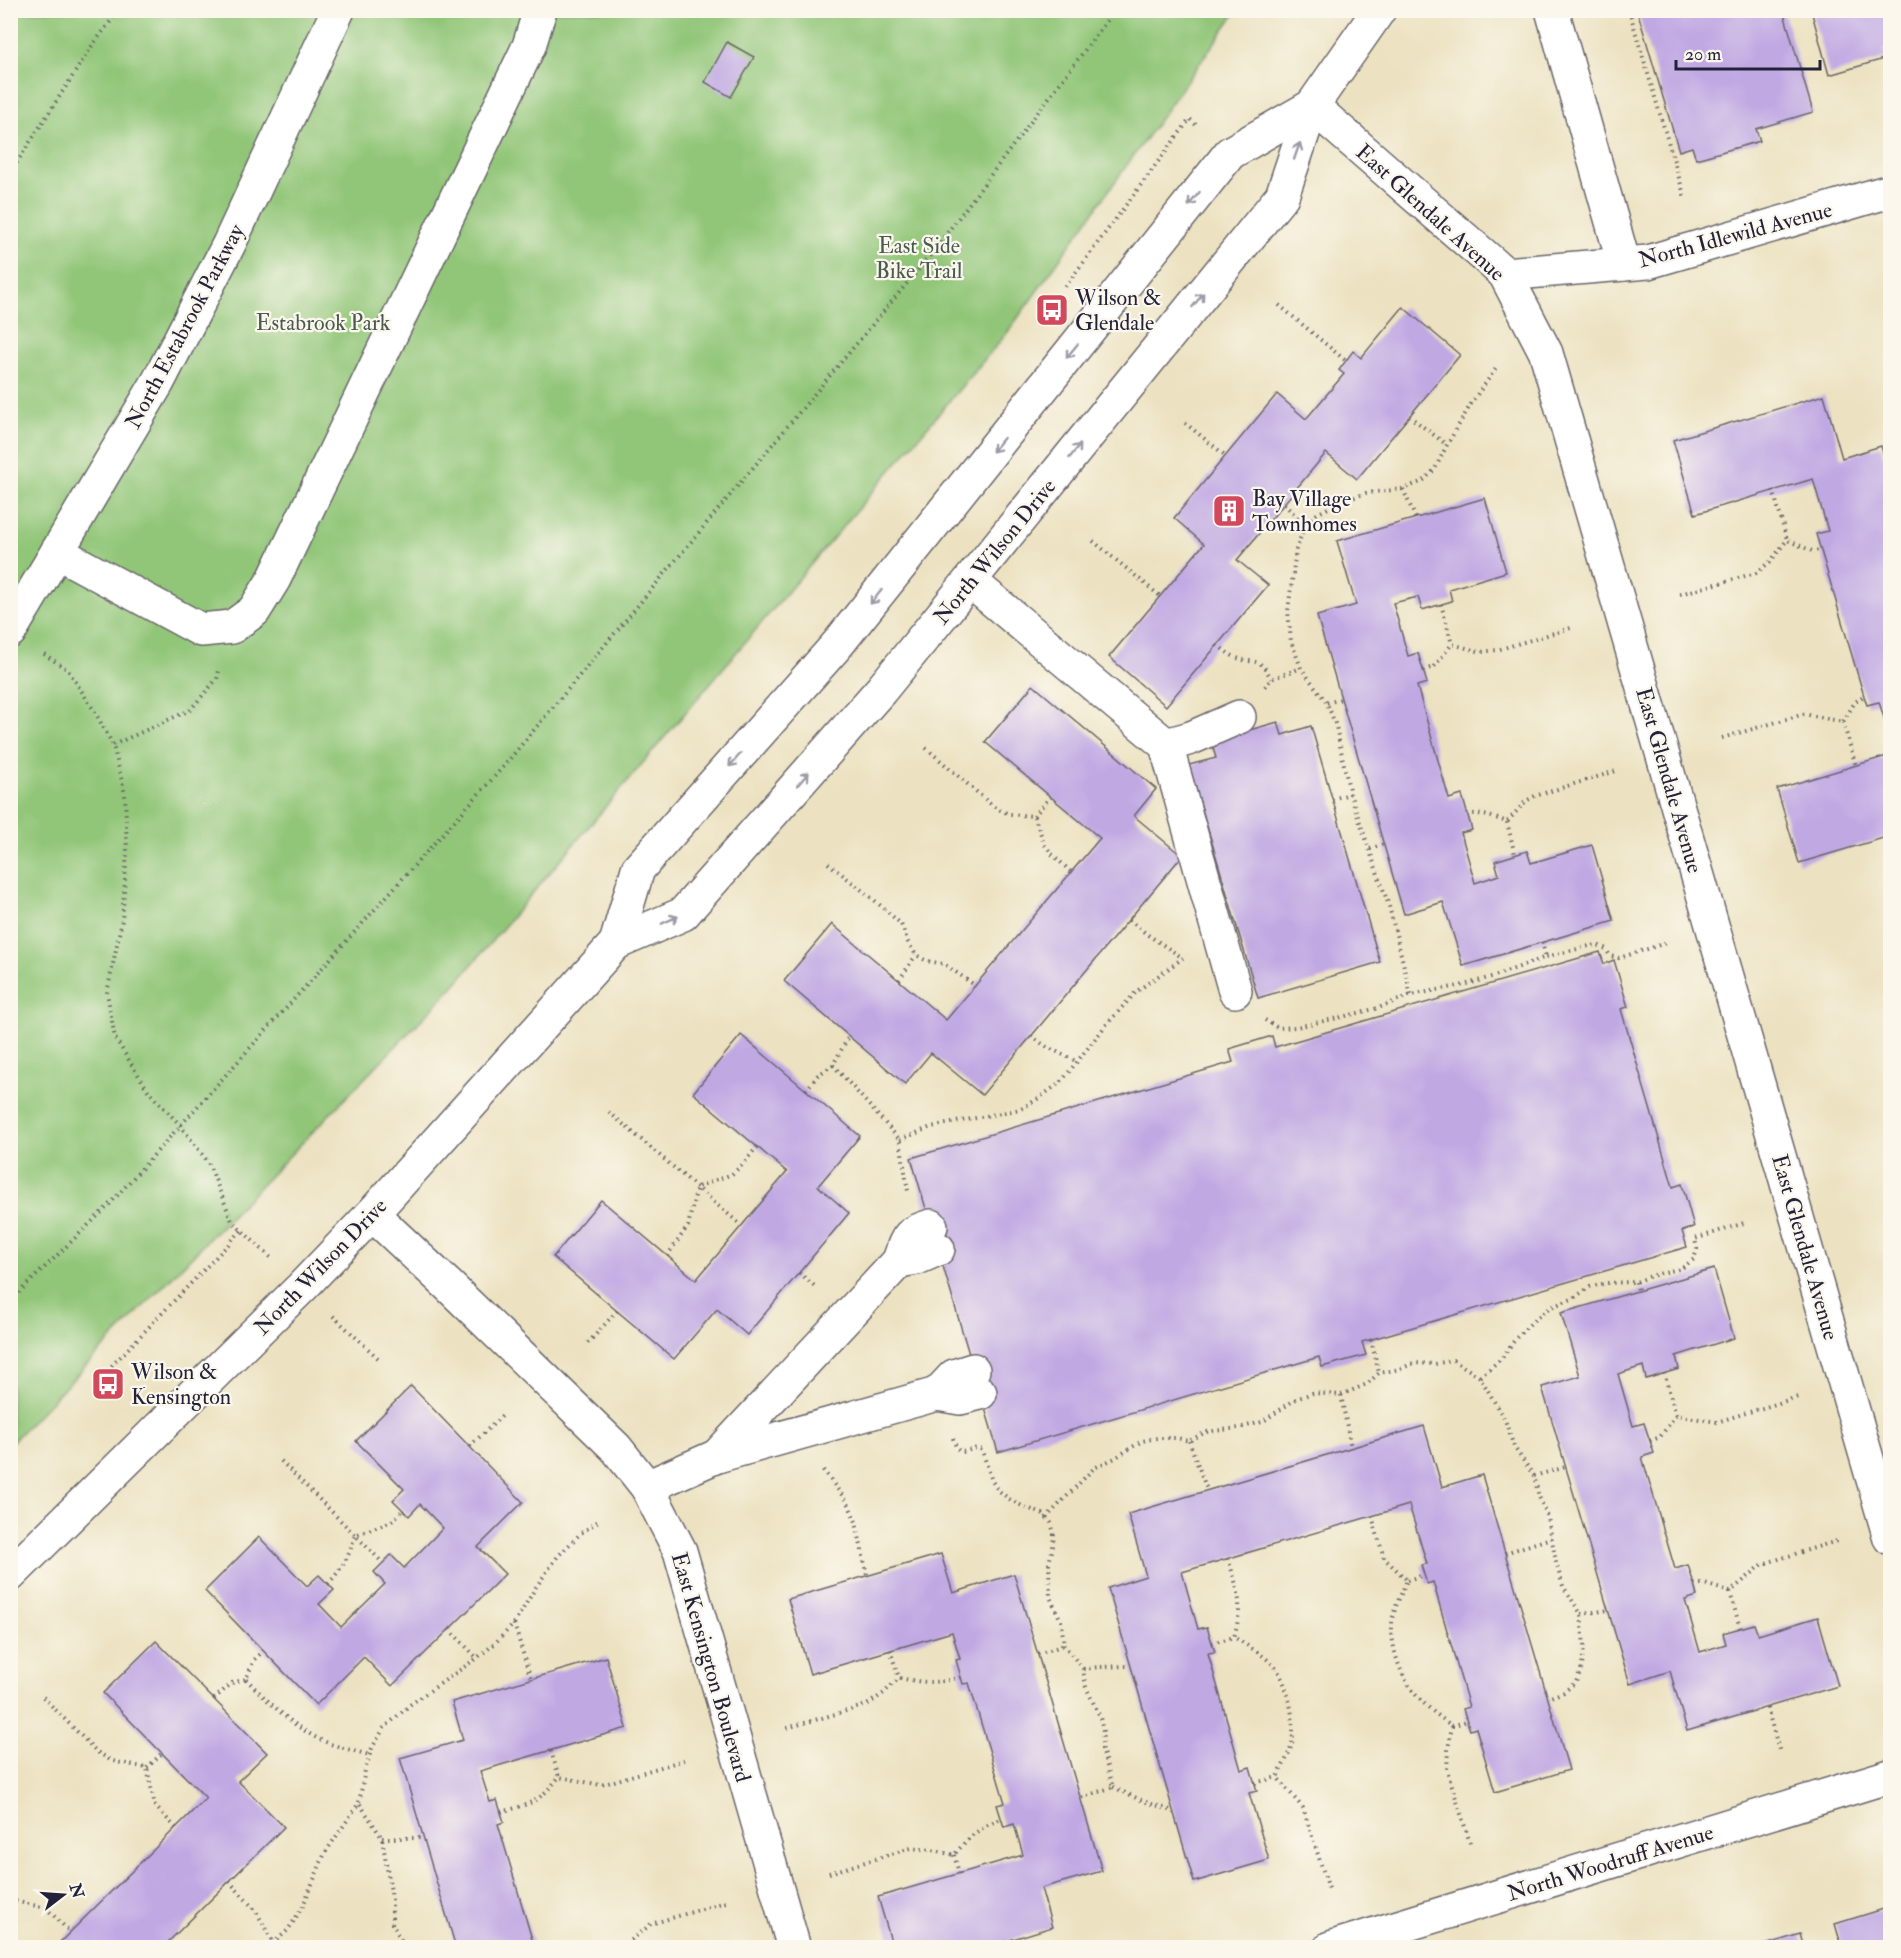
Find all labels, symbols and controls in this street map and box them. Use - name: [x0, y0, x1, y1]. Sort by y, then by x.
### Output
- scale bar: [1676, 33, 1820, 71]
- text: 20 m: [1685, 43, 1721, 66]
- street label: East Glendale Avenue: [1350, 138, 1511, 287]
- one-way arrow: [1292, 142, 1303, 161]
- one-way arrow: [1187, 191, 1200, 207]
- street label: North Idlewild Avenue: [1635, 196, 1835, 274]
- street label: North Estabrook Parkway: [119, 219, 251, 434]
- park label: East Side Bike Trail: [876, 232, 963, 285]
- place label: Wilson & Glendale: [1074, 284, 1161, 337]
- bus stop icon: Wilson & Glendale: [1034, 292, 1070, 328]
- one-way arrow: [1191, 292, 1204, 308]
- park label: Estabrook Park: [256, 309, 391, 337]
- one-way arrow: [1066, 343, 1079, 359]
- one-way arrow: [991, 437, 1004, 453]
- one-way arrow: [1068, 443, 1081, 459]
- street label: North Wilson Drive: [927, 473, 1062, 630]
- place label: Bay Village Townhomes: [1252, 485, 1357, 538]
- building icon: Bay Village Townhomes: [1211, 493, 1247, 529]
- one-way arrow: [869, 589, 882, 605]
- street label: East Glendale Avenue: [1629, 684, 1709, 876]
- one-way arrow: [728, 753, 742, 768]
- one-way arrow: [796, 772, 810, 787]
- one-way arrow: [660, 914, 679, 925]
- street label: East Glendale Avenue: [1765, 1151, 1845, 1343]
- street label: North Wilson Drive: [248, 1192, 393, 1341]
- place label: Wilson & Kensington: [130, 1358, 231, 1411]
- bus stop icon: Wilson & Kensington: [90, 1366, 126, 1402]
- street label: East Kensington Boulevard: [665, 1549, 757, 1785]
- street label: North Woodruff Avenue: [1504, 1818, 1717, 1908]
- north arrow: [33, 1865, 93, 1925]
- text: N: [64, 1880, 88, 1901]

